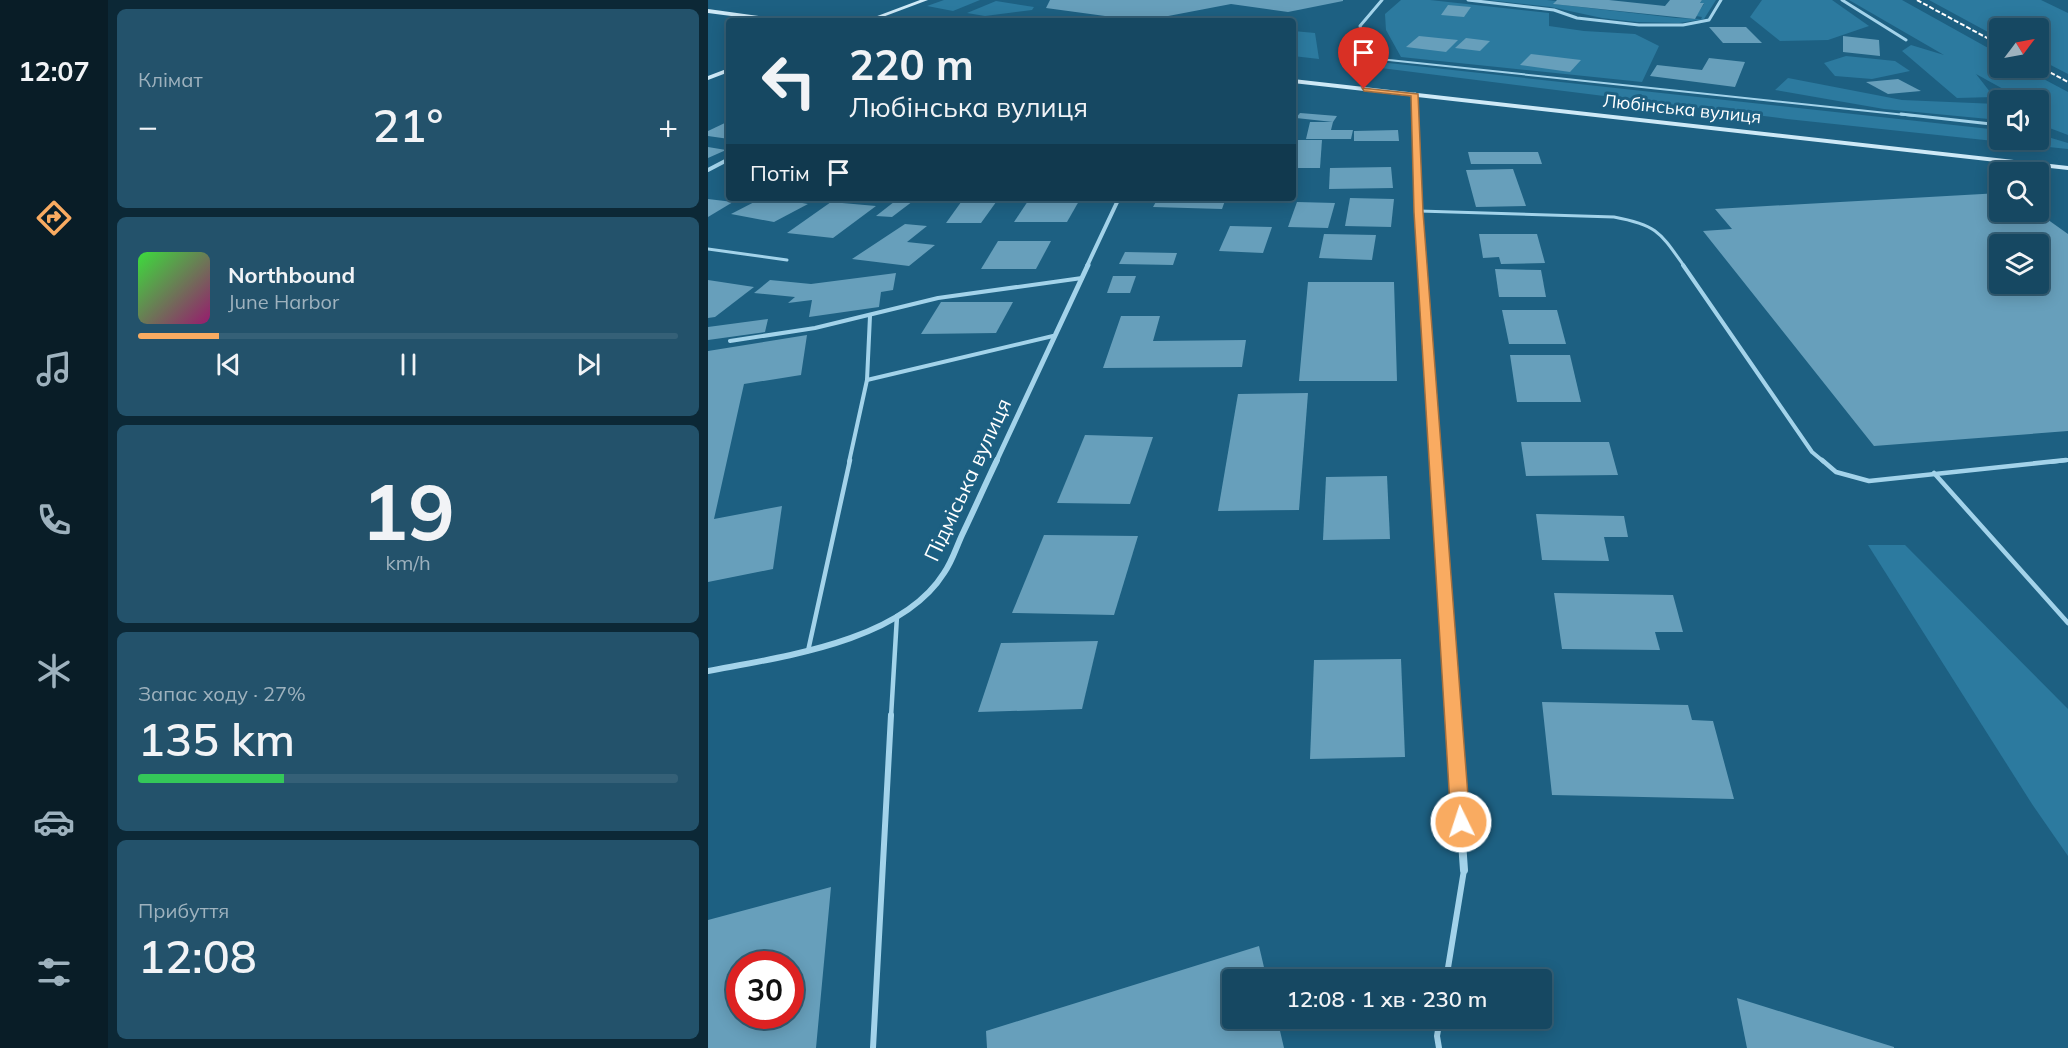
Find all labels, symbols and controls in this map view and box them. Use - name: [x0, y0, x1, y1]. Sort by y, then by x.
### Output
- north arrow: [1989, 18, 2049, 78]
- map controls: [1989, 18, 2049, 294]
- pin: [1338, 27, 1389, 89]
- icon: arrive: [1347, 36, 1380, 69]
- text: 220 m: [849, 38, 974, 91]
- icon: left: [750, 42, 828, 120]
- text: 12:07: [18, 54, 90, 88]
- text: Клімат: [138, 67, 203, 92]
- street label: Любінська вулиця: [1602, 89, 1762, 128]
- text: Любінська вулиця: [849, 90, 1088, 124]
- button: sound: [1989, 90, 2049, 150]
- text: 21°: [373, 97, 443, 153]
- text: −: [138, 105, 158, 146]
- text: +: [658, 105, 678, 146]
- icon: arrive: [822, 156, 855, 189]
- text: Потім: [750, 159, 810, 187]
- button: search: [1989, 162, 2049, 222]
- icon: directions: [33, 197, 75, 239]
- button: layers: [1989, 234, 2049, 294]
- text: Northbound: [228, 261, 355, 289]
- text: June Harbor: [228, 289, 339, 314]
- icon: music: [33, 348, 75, 390]
- icon: previous: [212, 348, 245, 381]
- icon: pause: [392, 348, 425, 381]
- icon: next: [572, 348, 605, 381]
- street label: Підміська вулиця: [918, 394, 1016, 565]
- text: 19: [361, 462, 455, 560]
- icon: phone: [33, 499, 75, 541]
- text: km/h: [385, 550, 431, 575]
- icon: climate: [33, 650, 75, 692]
- text: Запас ходу · 27%: [138, 681, 306, 706]
- text: 135 km: [138, 711, 295, 767]
- position arrow: [1429, 790, 1493, 854]
- icon: car: [33, 801, 75, 843]
- text: Прибуття: [138, 898, 229, 923]
- text: 12:08: [138, 928, 257, 984]
- icon: filters: [33, 951, 75, 993]
- speed limit sign: 30: [726, 951, 804, 1029]
- text: 12:08 · 1 хв · 230 m: [1287, 985, 1487, 1013]

